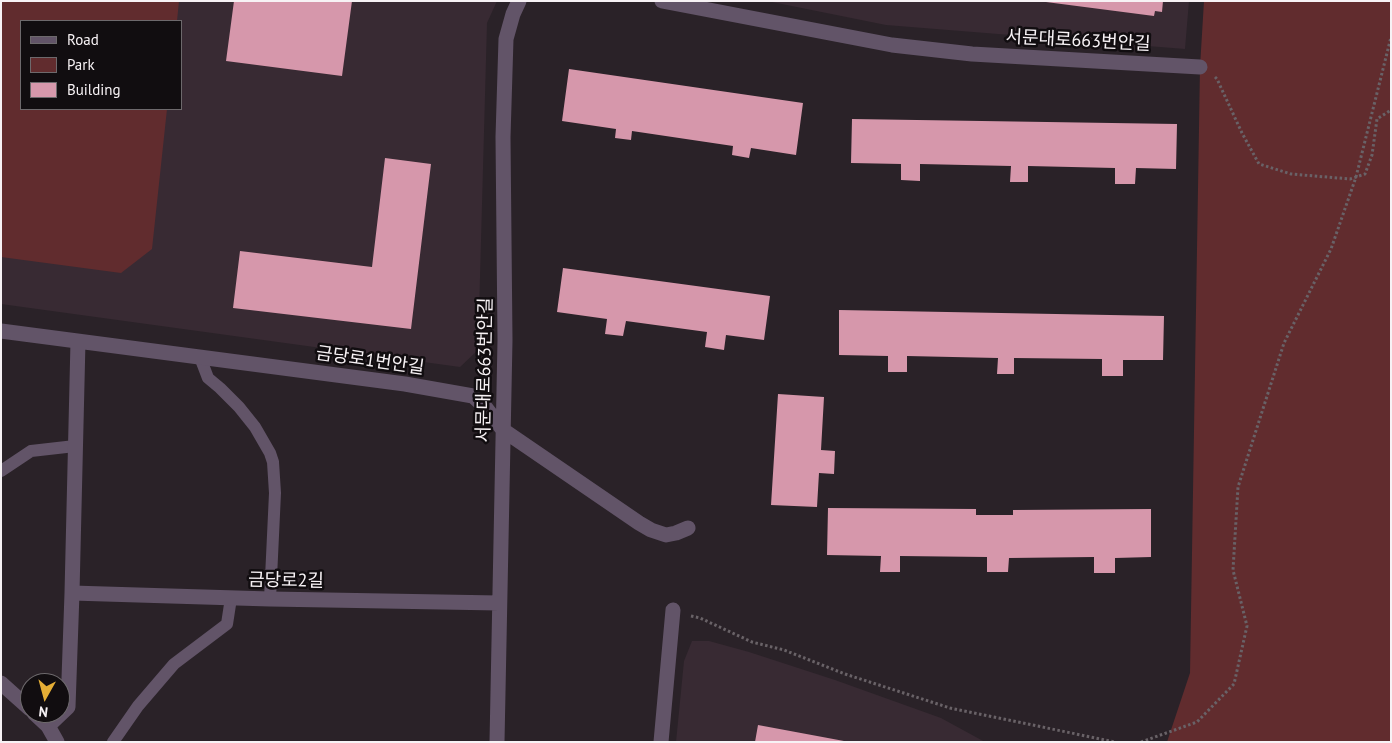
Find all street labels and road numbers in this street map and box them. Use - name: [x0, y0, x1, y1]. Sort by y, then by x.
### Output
- street label: 서문대로663번안길: [1005, 26, 1151, 56]
- street label: 서문대로663번안길: [473, 297, 497, 443]
- street label: 금당로1번안길: [314, 343, 426, 379]
- street label: 금당로2길: [248, 570, 324, 592]

